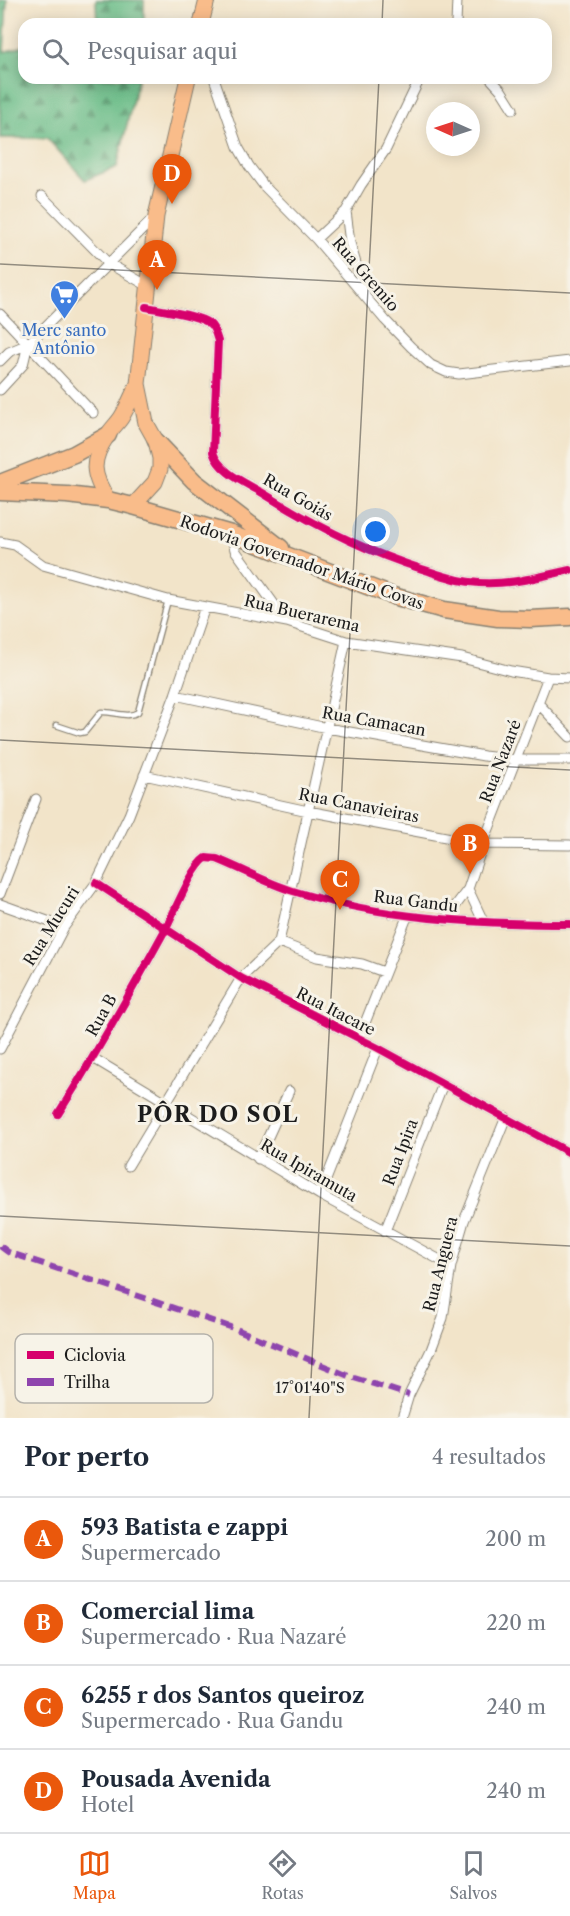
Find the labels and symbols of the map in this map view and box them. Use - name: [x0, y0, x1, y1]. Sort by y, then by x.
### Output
- north arrow: [426, 102, 480, 156]
- pin: D: [152, 154, 192, 204]
- street label: Rua Gremio: [328, 233, 404, 315]
- pin: A: [138, 240, 176, 290]
- supermarket icon: Merc santo Antônio: [48, 278, 80, 320]
- place label: Merc santo Antônio: [22, 320, 107, 358]
- street label: Rua Goiás: [260, 469, 336, 525]
- street label: Rodovia Governador Mário Covas: [177, 511, 427, 613]
- your location: [361, 517, 390, 546]
- street label: Rua Buerarema: [242, 590, 362, 636]
- street label: Rua Camacan: [321, 702, 427, 740]
- street label: Rua Nazaré: [475, 717, 525, 805]
- street label: Rua Canavieiras: [297, 784, 421, 826]
- pin: B: [450, 824, 490, 874]
- pin: C: [320, 860, 360, 910]
- street label: Rua Mucuri: [19, 883, 83, 969]
- street label: Rua Gandu: [373, 886, 460, 916]
- street label: Rua Itacare: [293, 983, 379, 1039]
- street label: Rua B: [81, 990, 121, 1040]
- district label: PÔR DO SOL: [137, 1100, 299, 1128]
- street label: Rua Ipira: [378, 1115, 422, 1188]
- street label: Rua Ipiramuta: [257, 1134, 361, 1206]
- street label: Rua Anguera: [418, 1214, 462, 1314]
- legend: [15, 1334, 213, 1403]
- text: Ciclovia: [64, 1345, 126, 1365]
- text: Trilha: [64, 1372, 110, 1392]
- text: 17°01'40"S: [275, 1378, 345, 1397]

